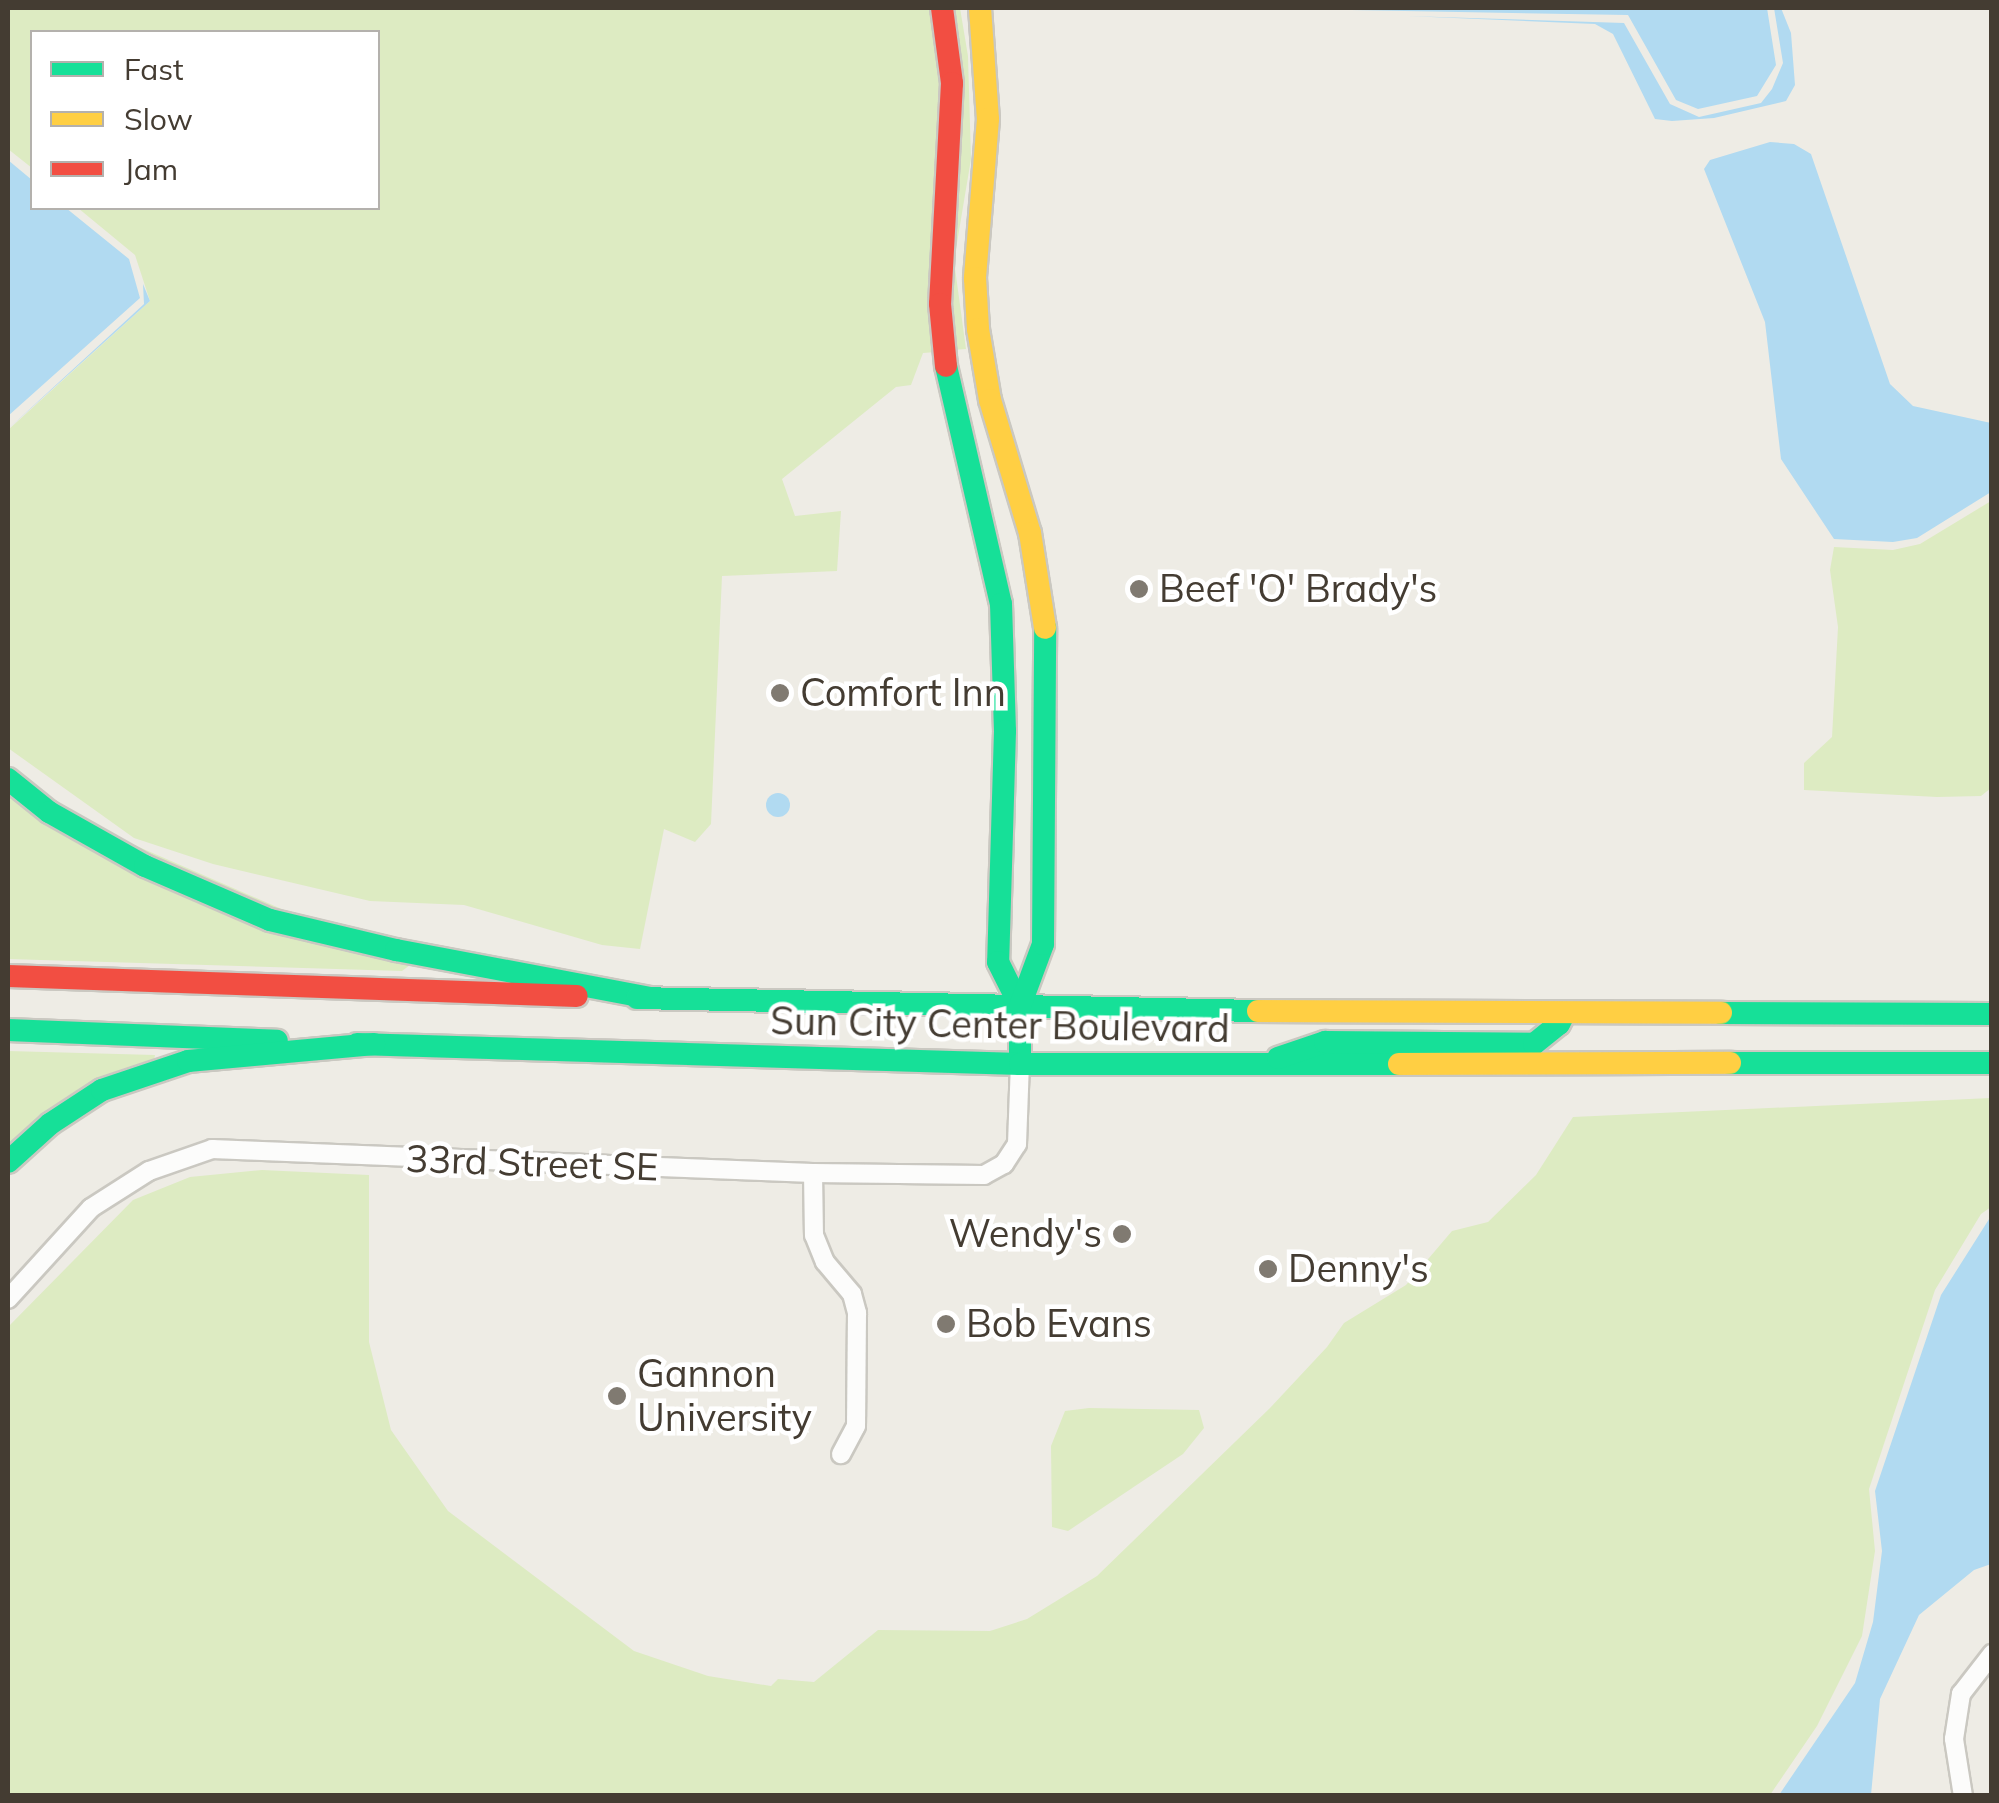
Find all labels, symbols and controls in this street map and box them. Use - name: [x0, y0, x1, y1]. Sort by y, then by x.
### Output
- legend: [30, 30, 380, 210]
- text: Fast: [124, 50, 184, 88]
- text: Slow: [124, 100, 193, 138]
- text: Jam: [124, 150, 178, 188]
- place label: Beef 'O' Brady's: [1159, 566, 1437, 612]
- marker: Beef 'O' Brady's: [1128, 578, 1150, 600]
- place label: Comfort Inn: [800, 670, 1006, 716]
- marker: Comfort Inn: [769, 682, 791, 704]
- street label: Sun City Center Boulevard: [770, 998, 1230, 1052]
- street label: 33rd Street SE: [405, 1136, 659, 1190]
- place label: Wendy's: [949, 1211, 1102, 1257]
- marker: Wendy's: [1111, 1223, 1133, 1245]
- place label: Denny's: [1288, 1246, 1429, 1292]
- marker: Denny's: [1257, 1258, 1279, 1280]
- place label: Bob Evans: [966, 1301, 1152, 1347]
- marker: Bob Evans: [935, 1313, 957, 1335]
- place label: Gannon University: [637, 1351, 812, 1440]
- marker: Gannon University: [606, 1385, 628, 1407]

